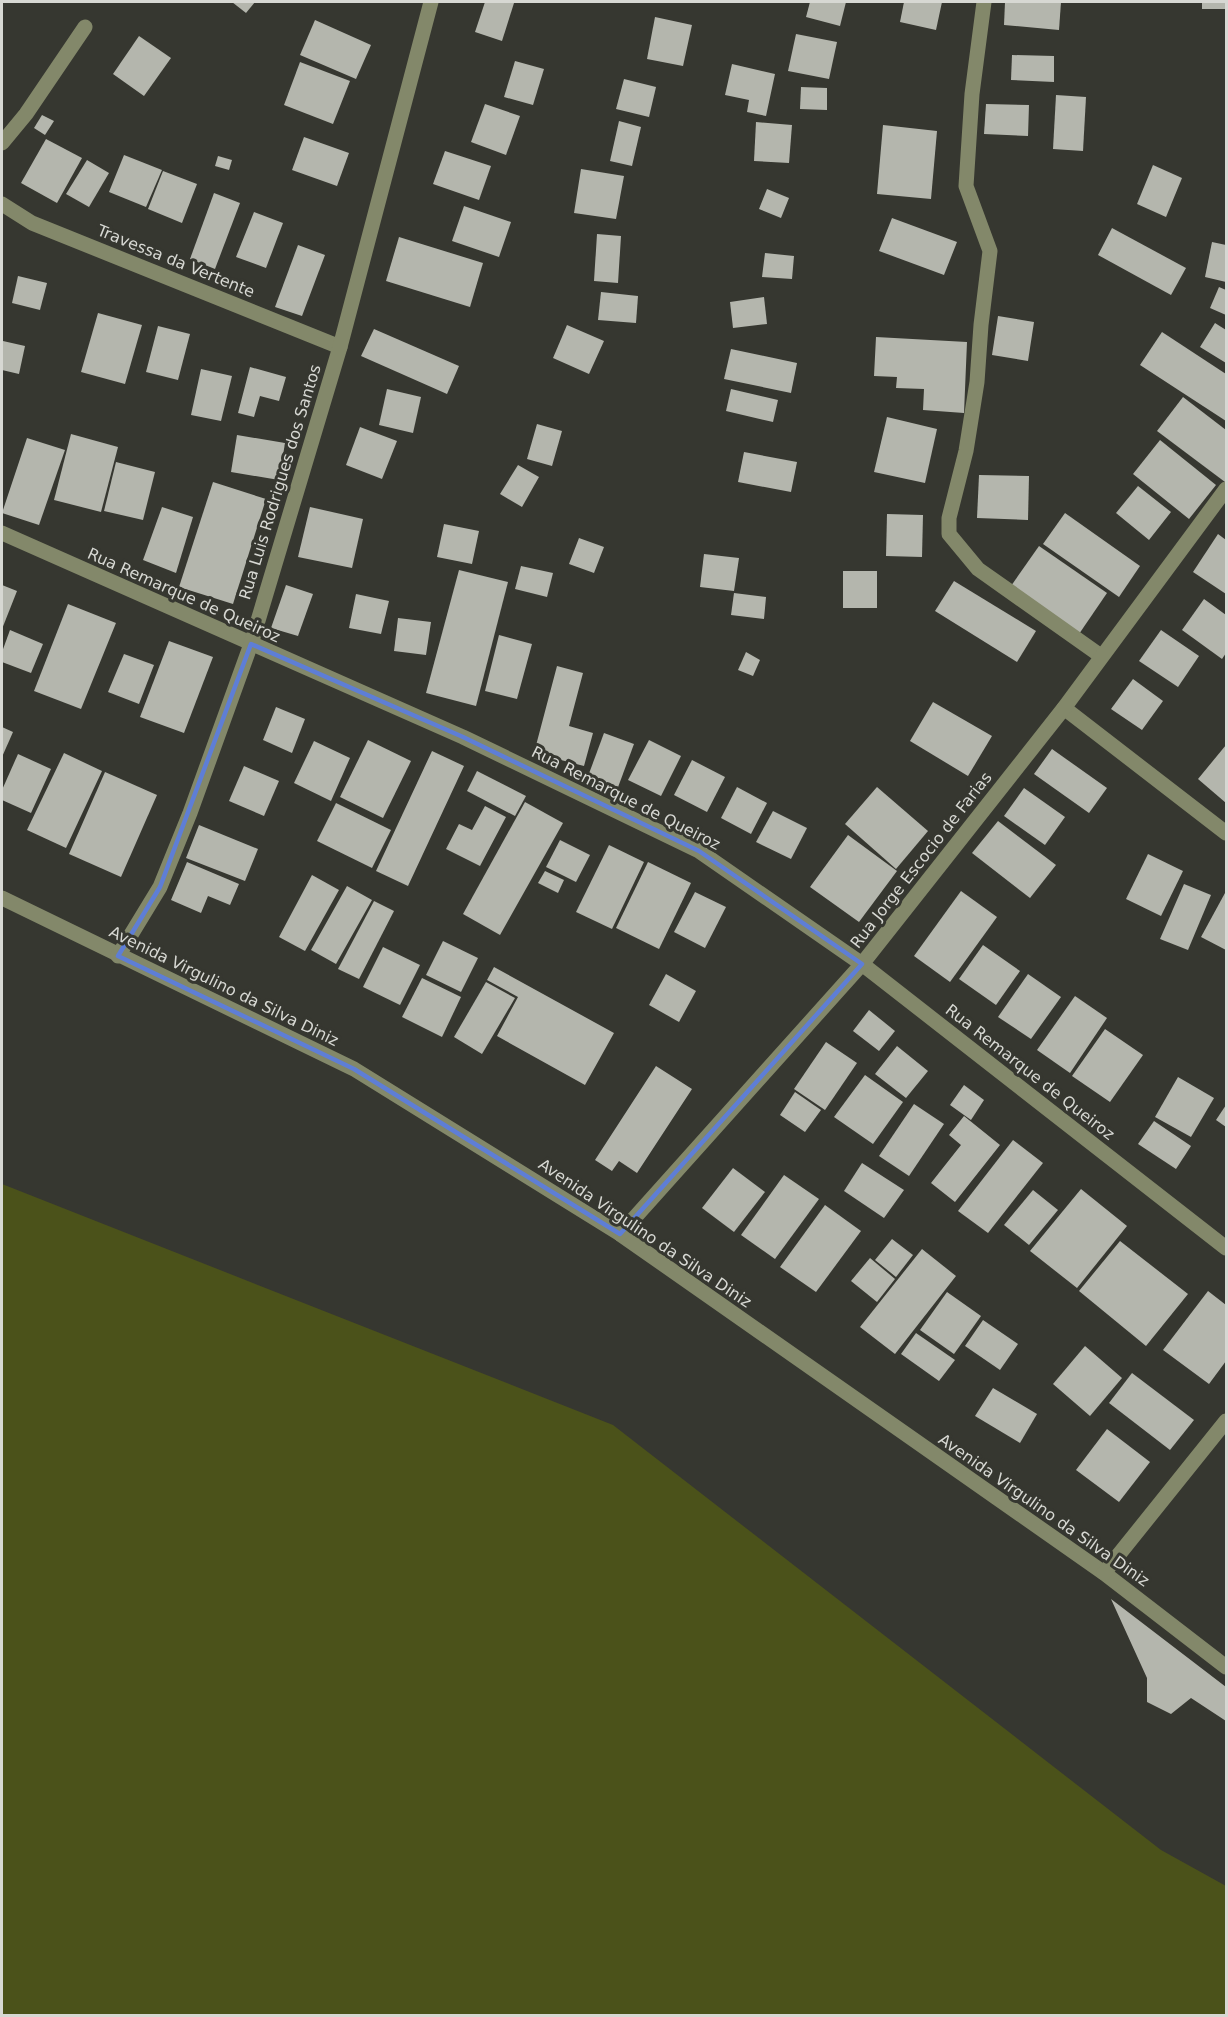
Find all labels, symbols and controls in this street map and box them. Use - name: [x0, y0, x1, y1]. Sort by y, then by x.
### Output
- street label: Travessa da Vertente: [94, 220, 258, 301]
- street label: Rua Luis Rodrigues dos Santos: [235, 362, 325, 602]
- street label: Rua Remarque de Queiroz: [85, 544, 283, 646]
- street label: Rua Remarque de Queiroz: [529, 742, 723, 854]
- street label: Rua Jorge Escocio de Farias: [846, 768, 996, 952]
- street label: Avenida Virgulino da Silva Diniz: [106, 922, 342, 1050]
- street label: Rua Remarque de Queiroz: [942, 1000, 1118, 1144]
- street label: Avenida Virgulino da Silva Diniz: [535, 1154, 755, 1312]
- street label: Avenida Virgulino da Silva Diniz: [935, 1430, 1153, 1590]

